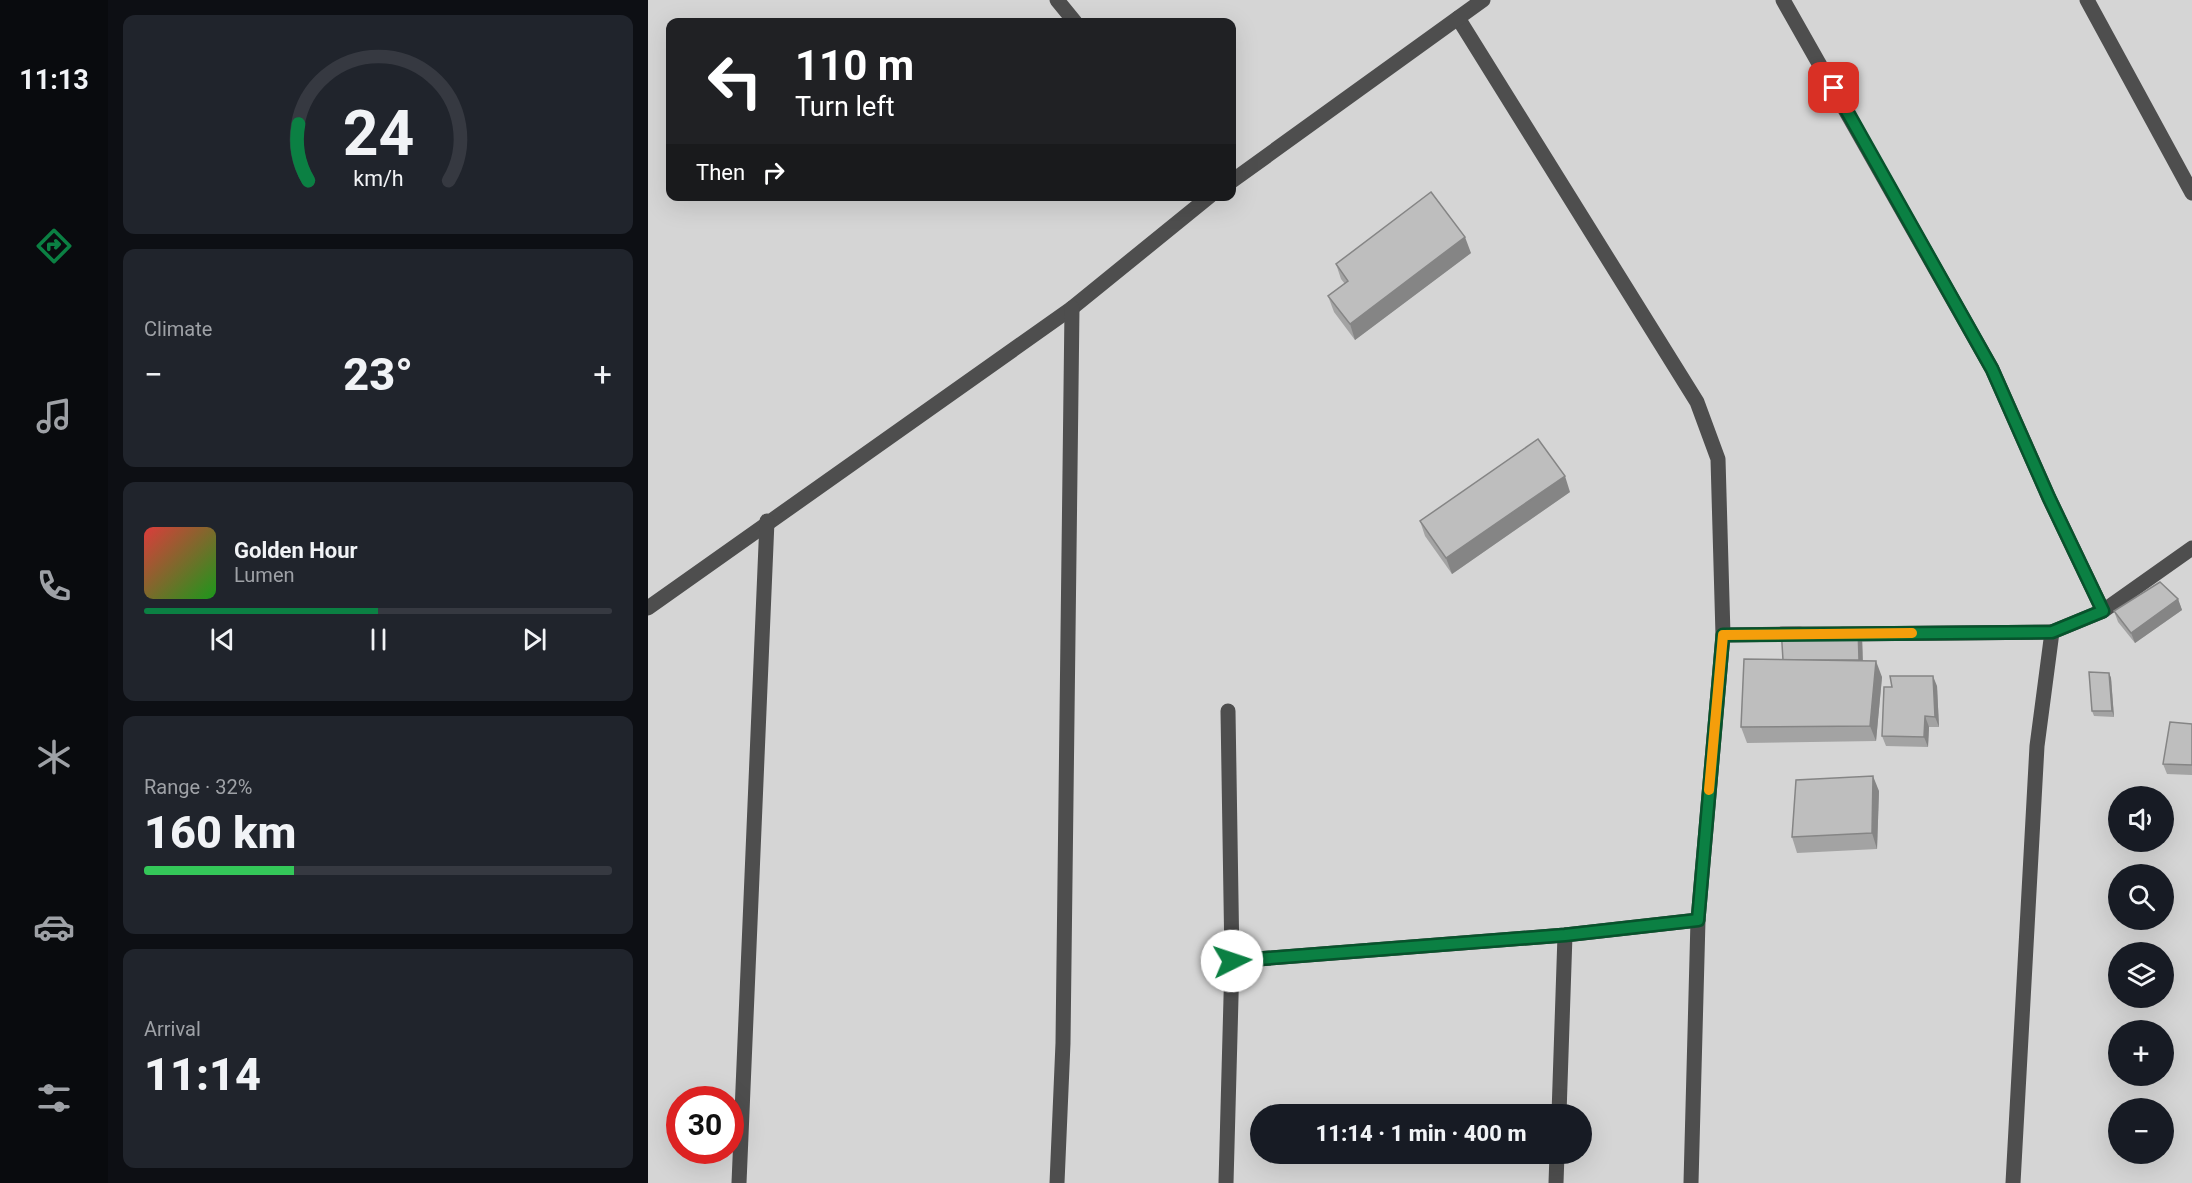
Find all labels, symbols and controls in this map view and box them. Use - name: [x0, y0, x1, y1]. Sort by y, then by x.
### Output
- text: 110 m: [795, 41, 914, 90]
- icon: left: [696, 42, 774, 120]
- pin: [1808, 62, 1859, 113]
- text: 11:13: [19, 64, 89, 96]
- icon: arrive: [1817, 71, 1850, 104]
- text: Turn left: [795, 91, 895, 123]
- text: 24: [342, 97, 414, 170]
- icon: right: [757, 156, 790, 189]
- text: Then: [696, 160, 745, 185]
- text: km/h: [353, 167, 403, 192]
- icon: directions: [33, 225, 75, 267]
- text: Climate: [144, 317, 212, 341]
- text: 23°: [343, 348, 413, 401]
- text: −: [144, 355, 163, 394]
- text: +: [593, 355, 612, 394]
- icon: music: [33, 395, 75, 437]
- text: Golden Hour: [234, 538, 358, 563]
- text: Lumen: [234, 563, 295, 587]
- icon: phone: [33, 565, 75, 607]
- icon: previous: [206, 623, 239, 656]
- icon: pause: [362, 623, 395, 656]
- icon: next: [518, 623, 551, 656]
- icon: climate: [33, 736, 75, 778]
- text: Range · 32%: [144, 775, 252, 799]
- map controls: [2108, 786, 2174, 1164]
- button: sound: [2108, 786, 2174, 852]
- text: 160 km: [144, 806, 296, 859]
- button: search: [2108, 864, 2174, 930]
- icon: car: [33, 906, 75, 948]
- position arrow: [1200, 929, 1264, 993]
- button: layers: [2108, 942, 2174, 1008]
- text: Arrival: [144, 1017, 201, 1041]
- button: +: [2108, 1020, 2174, 1086]
- text: 11:14: [144, 1048, 261, 1101]
- icon: filters: [33, 1077, 75, 1119]
- speed limit sign: 30: [666, 1086, 744, 1164]
- button: −: [2108, 1098, 2174, 1164]
- text: 11:14 · 1 min · 400 m: [1316, 1121, 1526, 1146]

